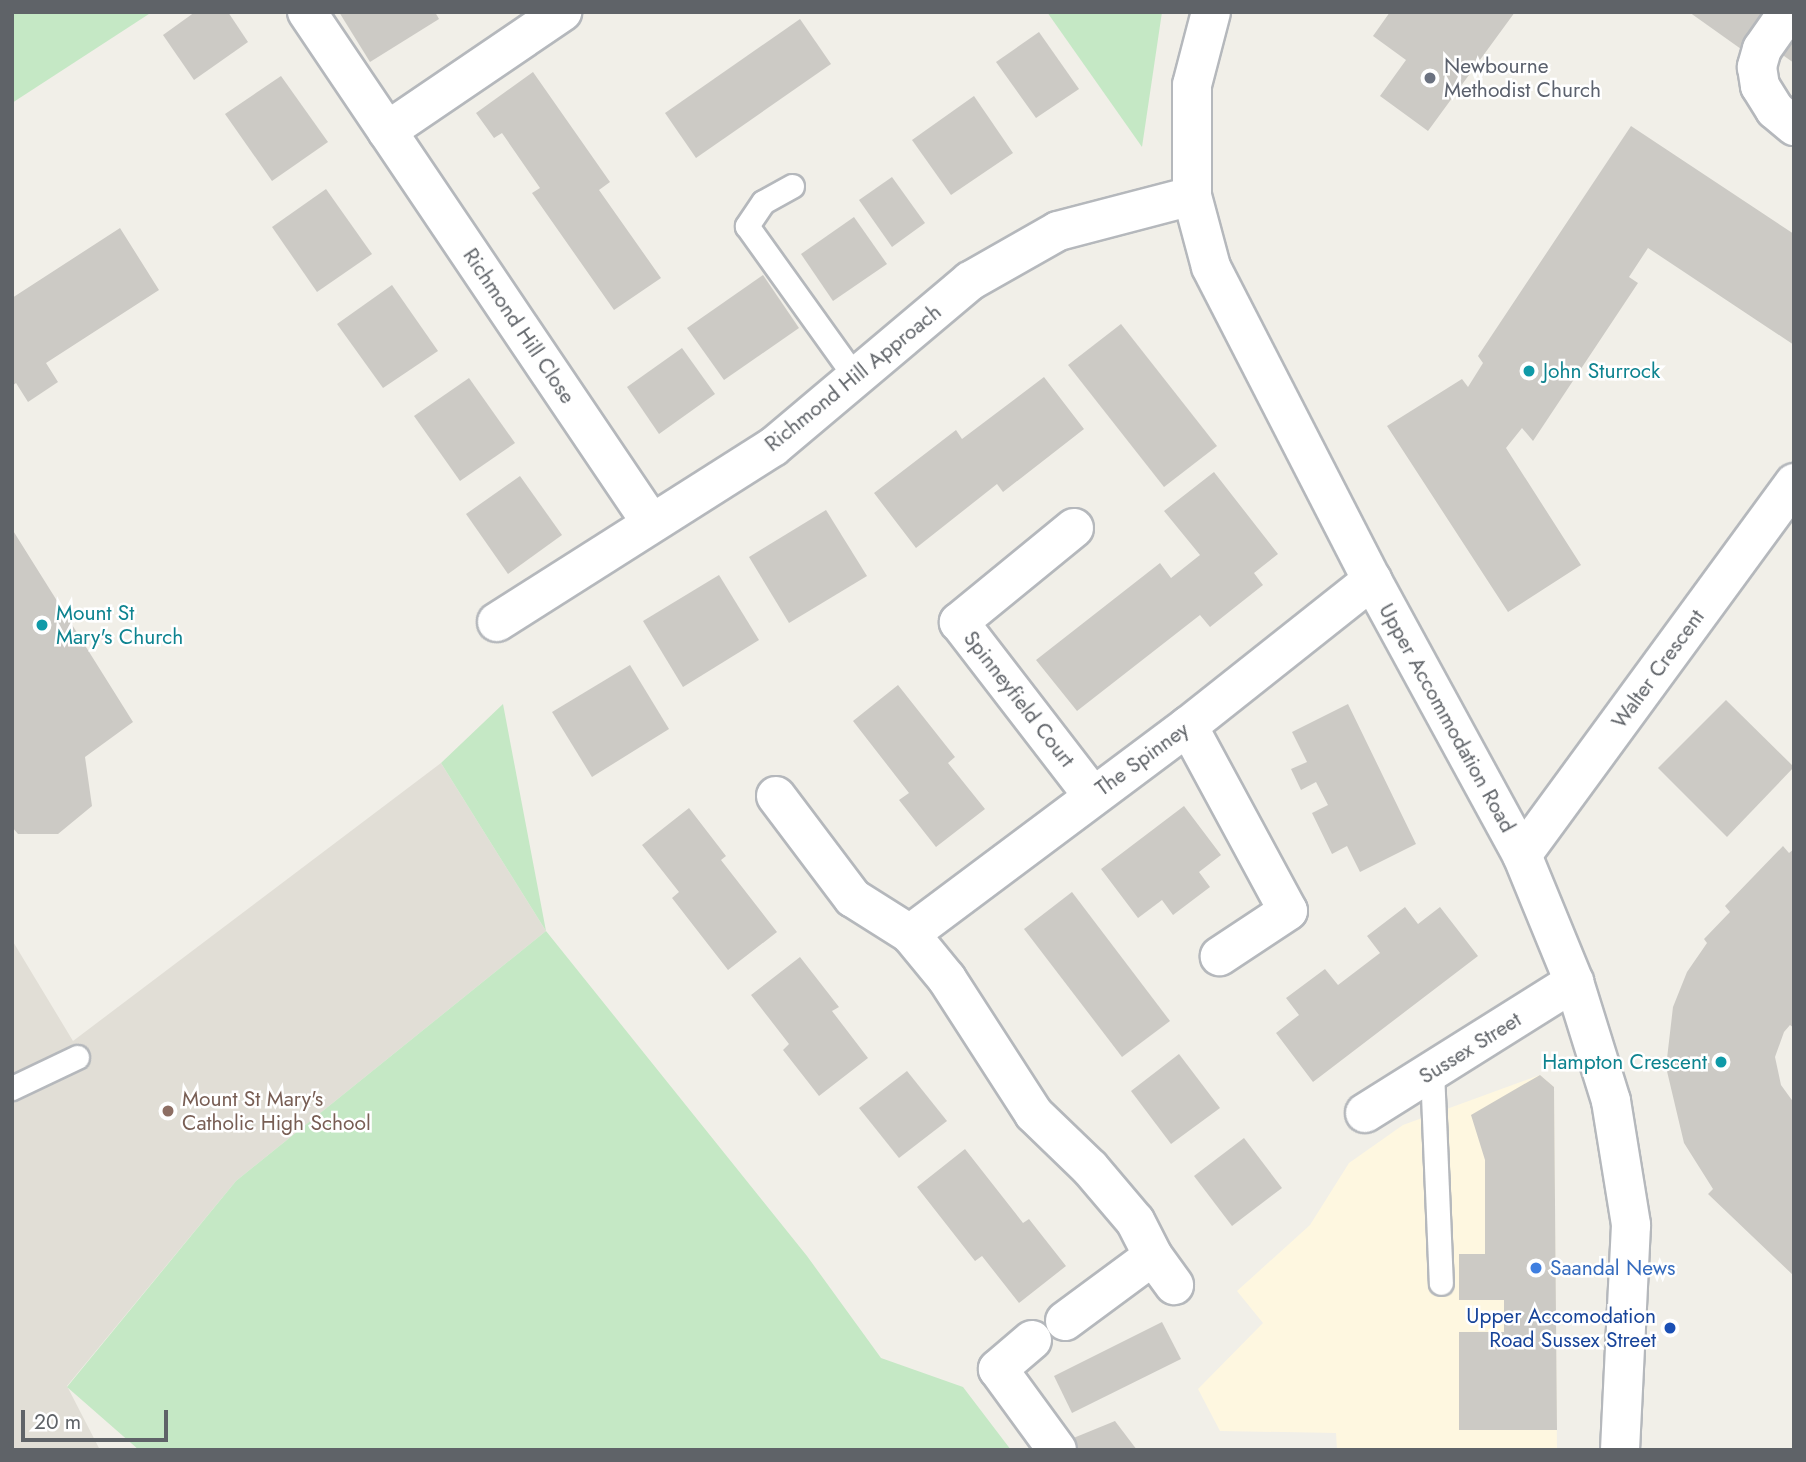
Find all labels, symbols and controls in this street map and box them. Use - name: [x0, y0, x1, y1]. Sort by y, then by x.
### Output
- place label: Newbourne Methodist Church: [1444, 53, 1601, 103]
- marker: Newbourne Methodist Church: [1422, 70, 1438, 86]
- street label: Richmond Hill Close: [458, 244, 580, 408]
- street label: Richmond Hill Approach: [760, 299, 946, 457]
- place label: John Sturrock: [1543, 358, 1660, 384]
- marker: John Sturrock: [1521, 363, 1537, 379]
- street label: Upper Accommodation Road: [1374, 599, 1520, 837]
- place label: Mount St Mary's Church: [56, 600, 183, 650]
- street label: Walter Crescent: [1607, 605, 1709, 733]
- marker: Mount St Mary's Church: [34, 617, 50, 633]
- street label: Spinneyfield Court: [958, 626, 1080, 772]
- street label: The Spinney: [1091, 717, 1193, 801]
- street label: Sussex Street: [1414, 1007, 1526, 1089]
- place label: Hampton Crescent: [1542, 1049, 1707, 1075]
- marker: Hampton Crescent: [1713, 1054, 1729, 1070]
- place label: Mount St Mary's Catholic High School: [182, 1086, 371, 1136]
- marker: Mount St Mary's Catholic High School: [160, 1103, 176, 1119]
- place label: Saandal News: [1550, 1255, 1675, 1281]
- marker: Saandal News: [1528, 1260, 1544, 1276]
- place label: Upper Accomodation Road Sussex Street: [1466, 1303, 1656, 1353]
- marker: Upper Accomodation Road Sussex Street: [1662, 1320, 1678, 1336]
- scale bar: [24, 1396, 172, 1440]
- text: 20 m: [34, 1407, 81, 1437]

